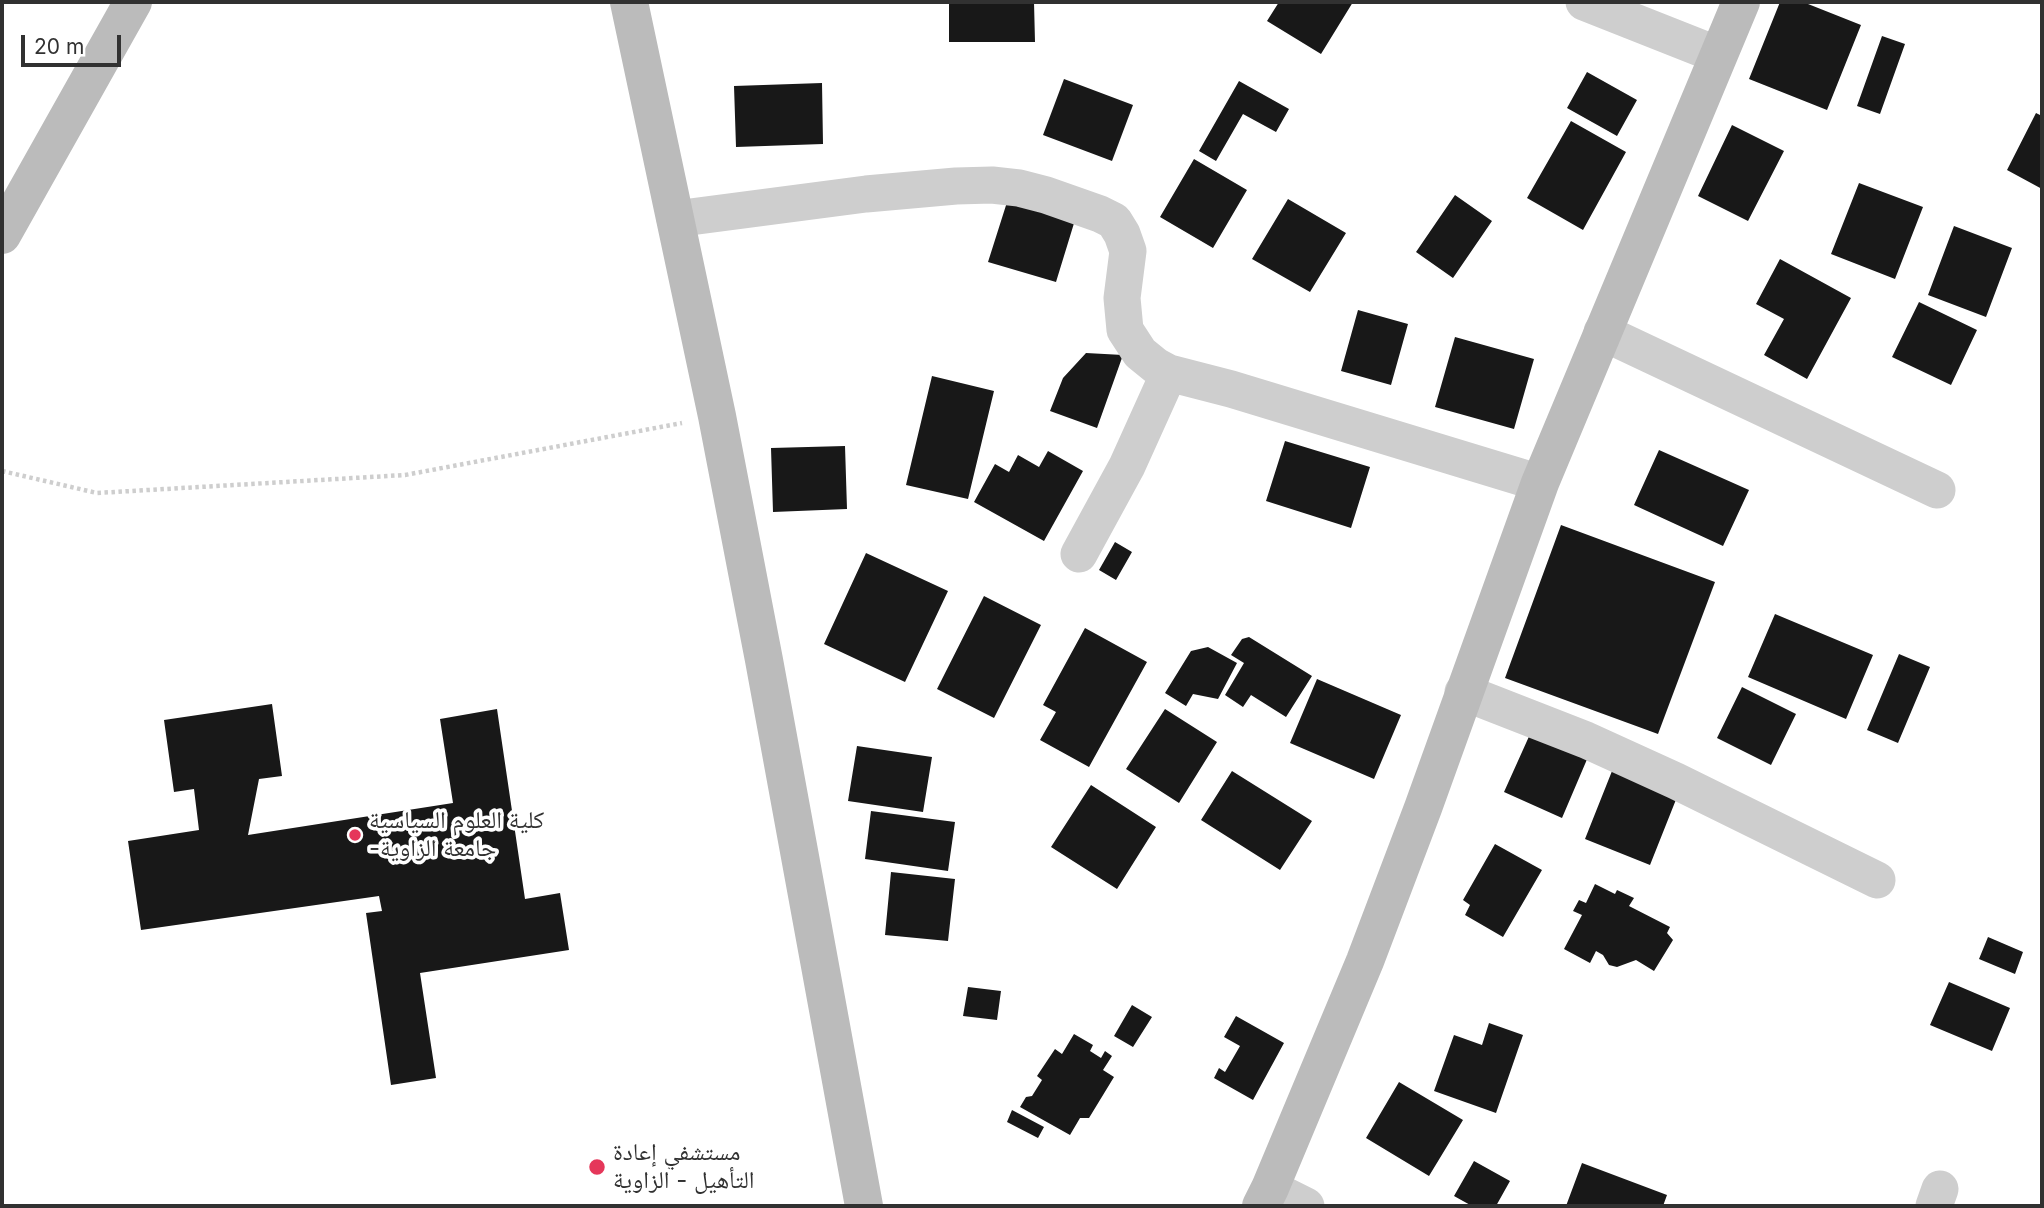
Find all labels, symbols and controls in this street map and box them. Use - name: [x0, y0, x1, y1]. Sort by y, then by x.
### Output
- scale bar: [24, 21, 124, 65]
- text: 20 m: [34, 34, 84, 59]
- place label: كلية العلوم السياسية -جامعة الزاوية: [369, 807, 544, 863]
- marker: كلية العلوم السياسية -جامعة الزاوية: [347, 827, 363, 843]
- place label: مستشفي إعادة التأهيل - الزاوية: [613, 1139, 755, 1195]
- marker: مستشفي إعادة التأهيل - الزاوية: [587, 1157, 607, 1177]

